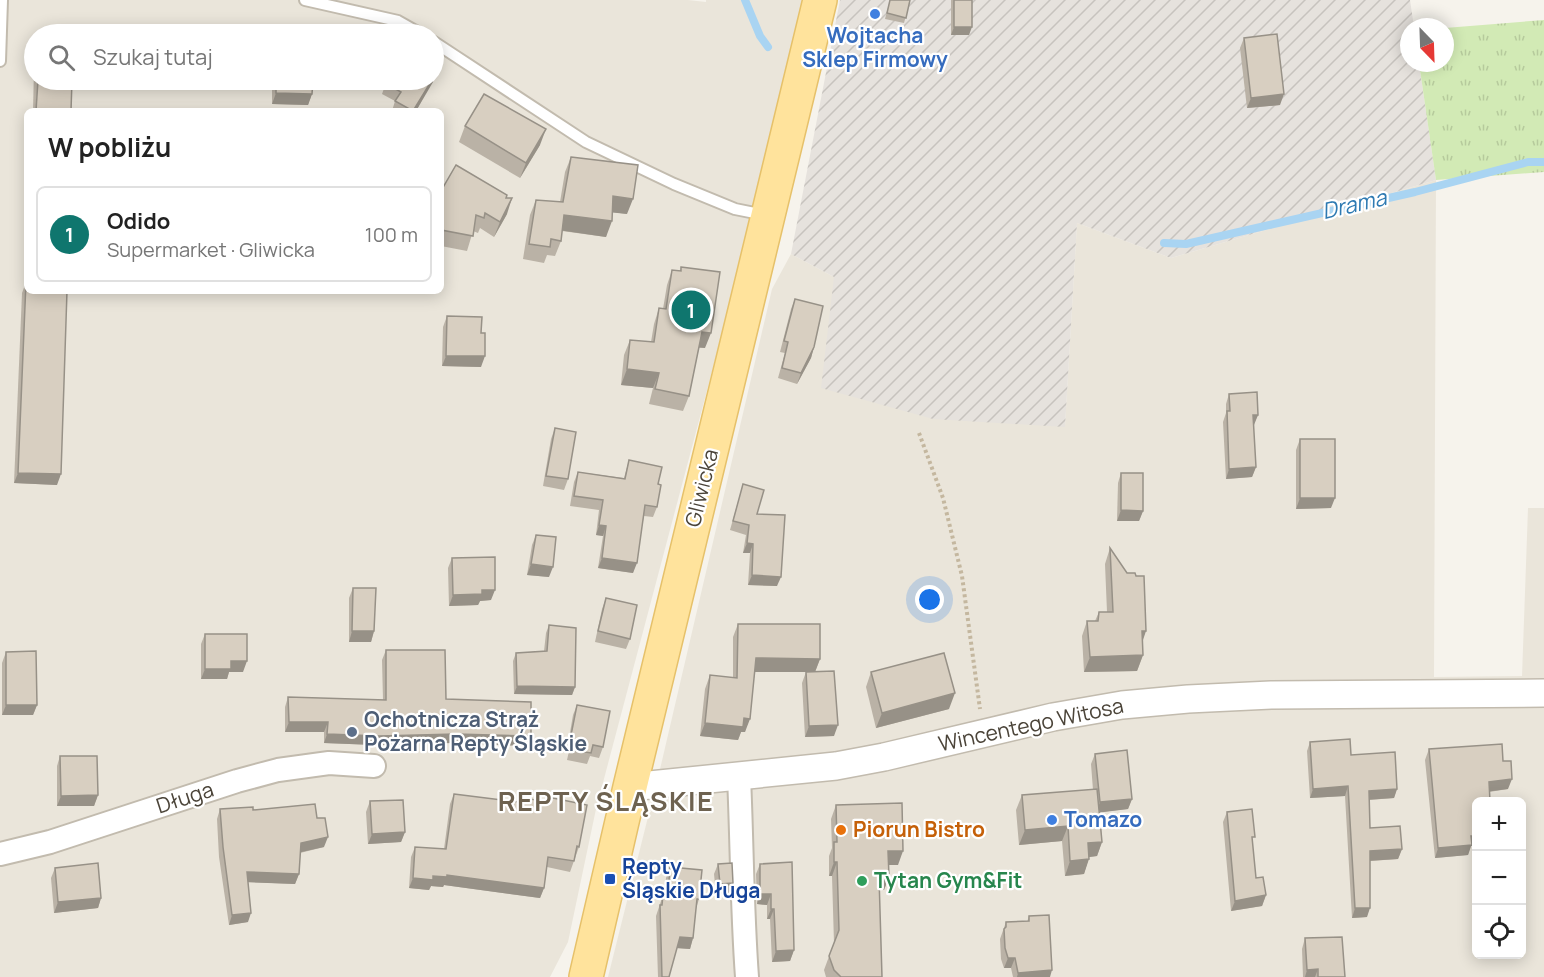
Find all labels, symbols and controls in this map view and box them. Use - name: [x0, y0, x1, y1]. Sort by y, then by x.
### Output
- marker: Wojtacha Sklep Firmowy: [868, 7, 882, 21]
- north arrow: [1400, 18, 1454, 72]
- place label: Wojtacha Sklep Firmowy: [802, 21, 948, 73]
- search box: [24, 24, 444, 90]
- icon: search: [45, 41, 78, 74]
- text: Szukaj tutaj: [93, 42, 213, 72]
- text: W pobliżu: [48, 129, 171, 165]
- water label: Drama: [1319, 182, 1391, 226]
- text: Odido: [107, 206, 170, 236]
- text: 1: [65, 221, 74, 248]
- text: 100 m: [365, 221, 418, 248]
- text: Supermarket · Gliwicka: [107, 236, 315, 263]
- pin: 1: [672, 288, 710, 332]
- street label: Gliwicka: [678, 446, 724, 530]
- your location: [915, 585, 944, 614]
- street label: Wincentego Witosa: [936, 691, 1126, 757]
- place label: Ochotnicza Straż Pożarna Repty Śląskie: [364, 705, 587, 757]
- marker: Ochotnicza Straż Pożarna Repty Śląskie: [345, 725, 359, 739]
- street label: Długa: [153, 775, 217, 819]
- district label: REPTY ŚLĄSKIE: [498, 782, 714, 819]
- map controls: [1472, 797, 1526, 959]
- button: +: [1472, 797, 1526, 851]
- place label: Tomazo: [1064, 805, 1142, 833]
- marker: Tomazo: [1045, 813, 1059, 827]
- place label: Piorun Bistro: [853, 815, 985, 843]
- marker: Piorun Bistro: [834, 823, 848, 837]
- button: −: [1472, 851, 1526, 905]
- place label: Repty Śląskie Długa: [622, 852, 760, 904]
- place label: Tytan Gym&Fit: [874, 866, 1022, 894]
- marker: Repty Śląskie Długa: [603, 872, 617, 886]
- marker: Tytan Gym&Fit: [855, 874, 869, 888]
- button: locate: [1472, 905, 1526, 959]

